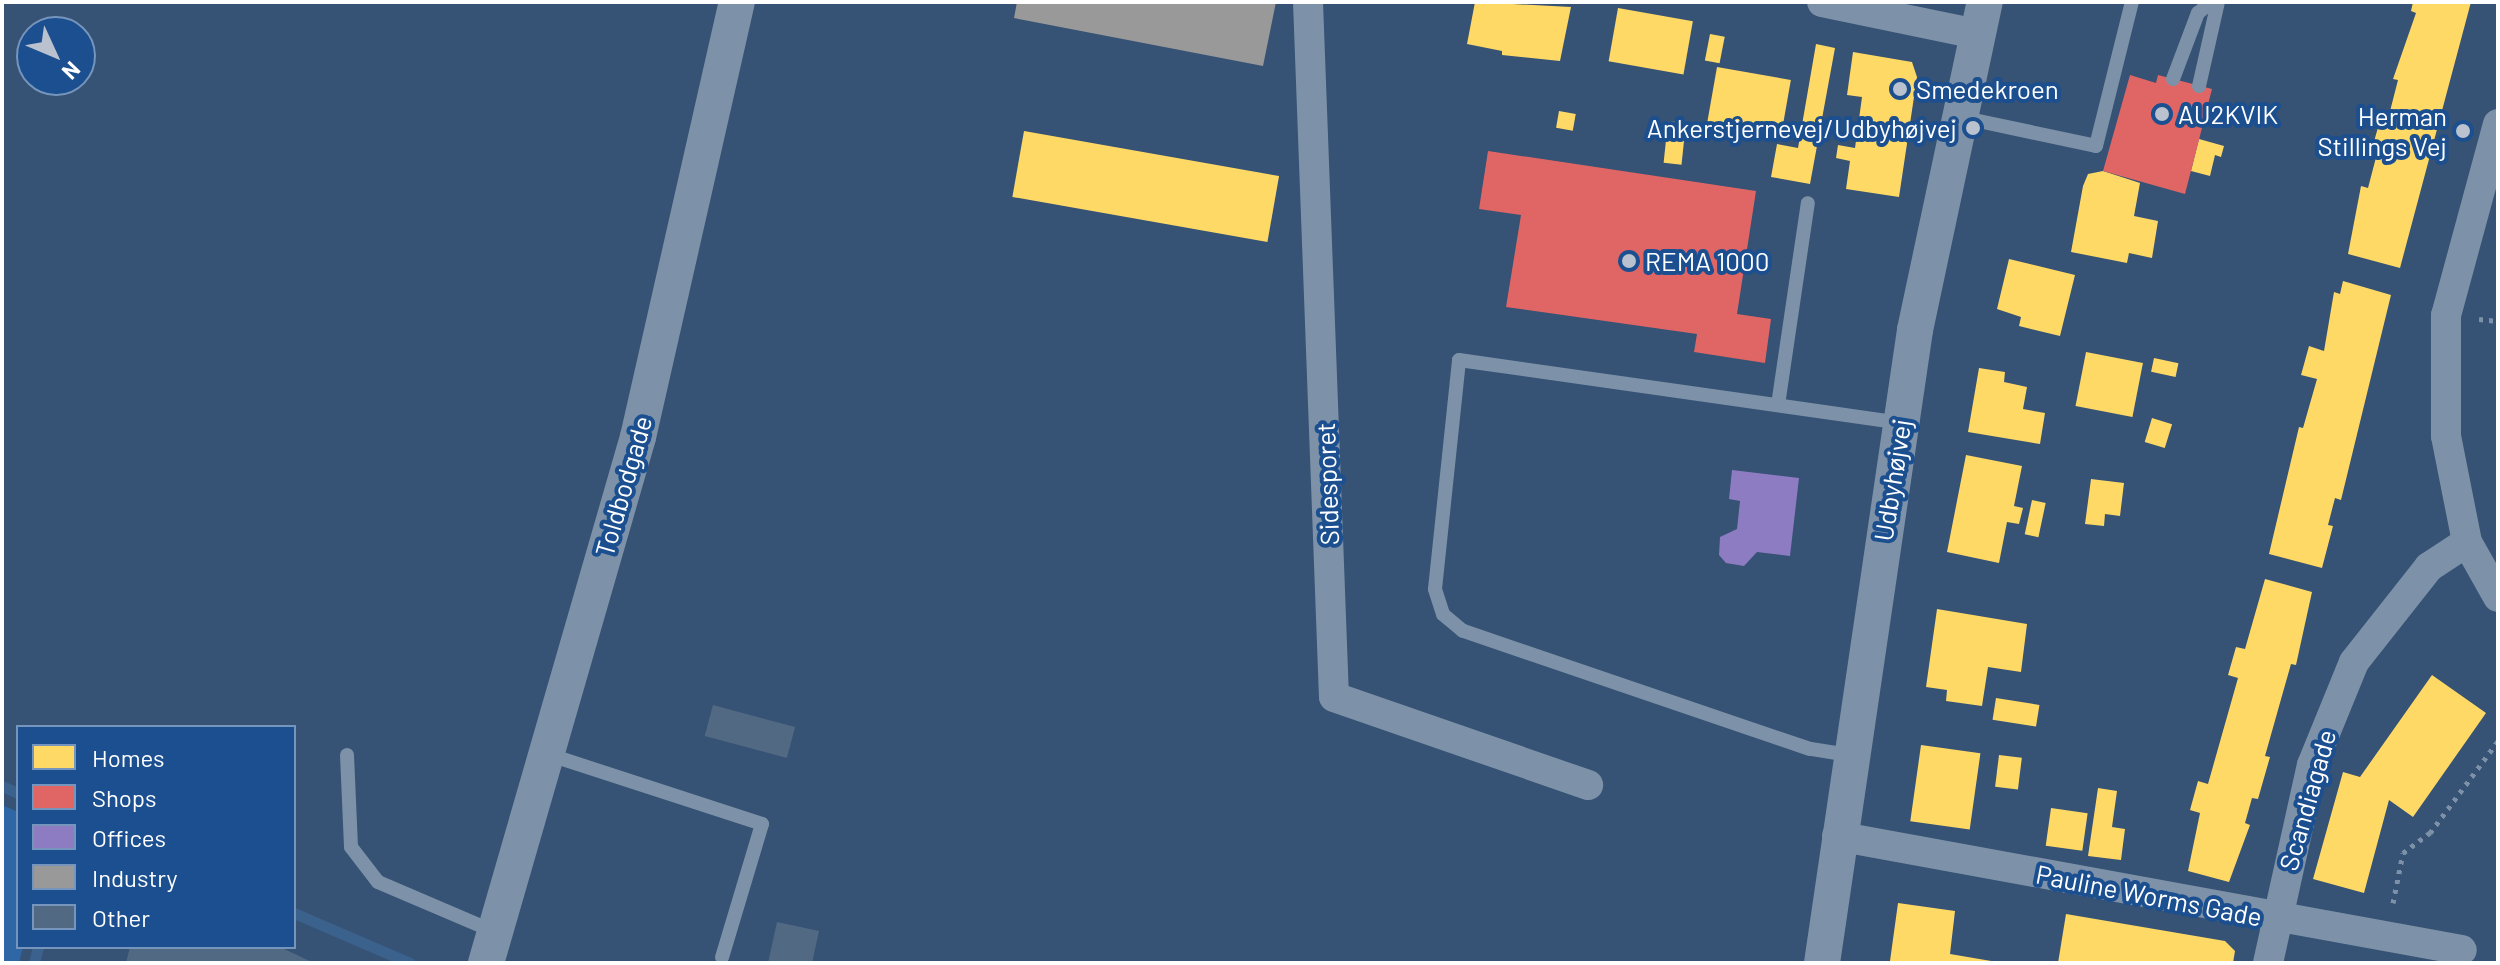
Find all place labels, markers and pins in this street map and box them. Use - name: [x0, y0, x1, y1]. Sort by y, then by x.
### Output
- place label: Smedekroen: [1916, 73, 2059, 105]
- marker: Smedekroen: [1891, 80, 1909, 98]
- place label: AU2KVIK: [2178, 98, 2278, 130]
- place label: Herman Stillings Vej: [2317, 100, 2447, 162]
- marker: AU2KVIK: [2153, 105, 2171, 123]
- place label: Ankerstjernevej/Udbyhøjvej: [1647, 112, 1957, 144]
- marker: Ankerstjernevej/Udbyhøjvej: [1964, 119, 1982, 137]
- marker: Herman Stillings Vej: [2454, 122, 2472, 140]
- place label: REMA 1000: [1645, 245, 1769, 277]
- marker: REMA 1000: [1620, 252, 1638, 270]

